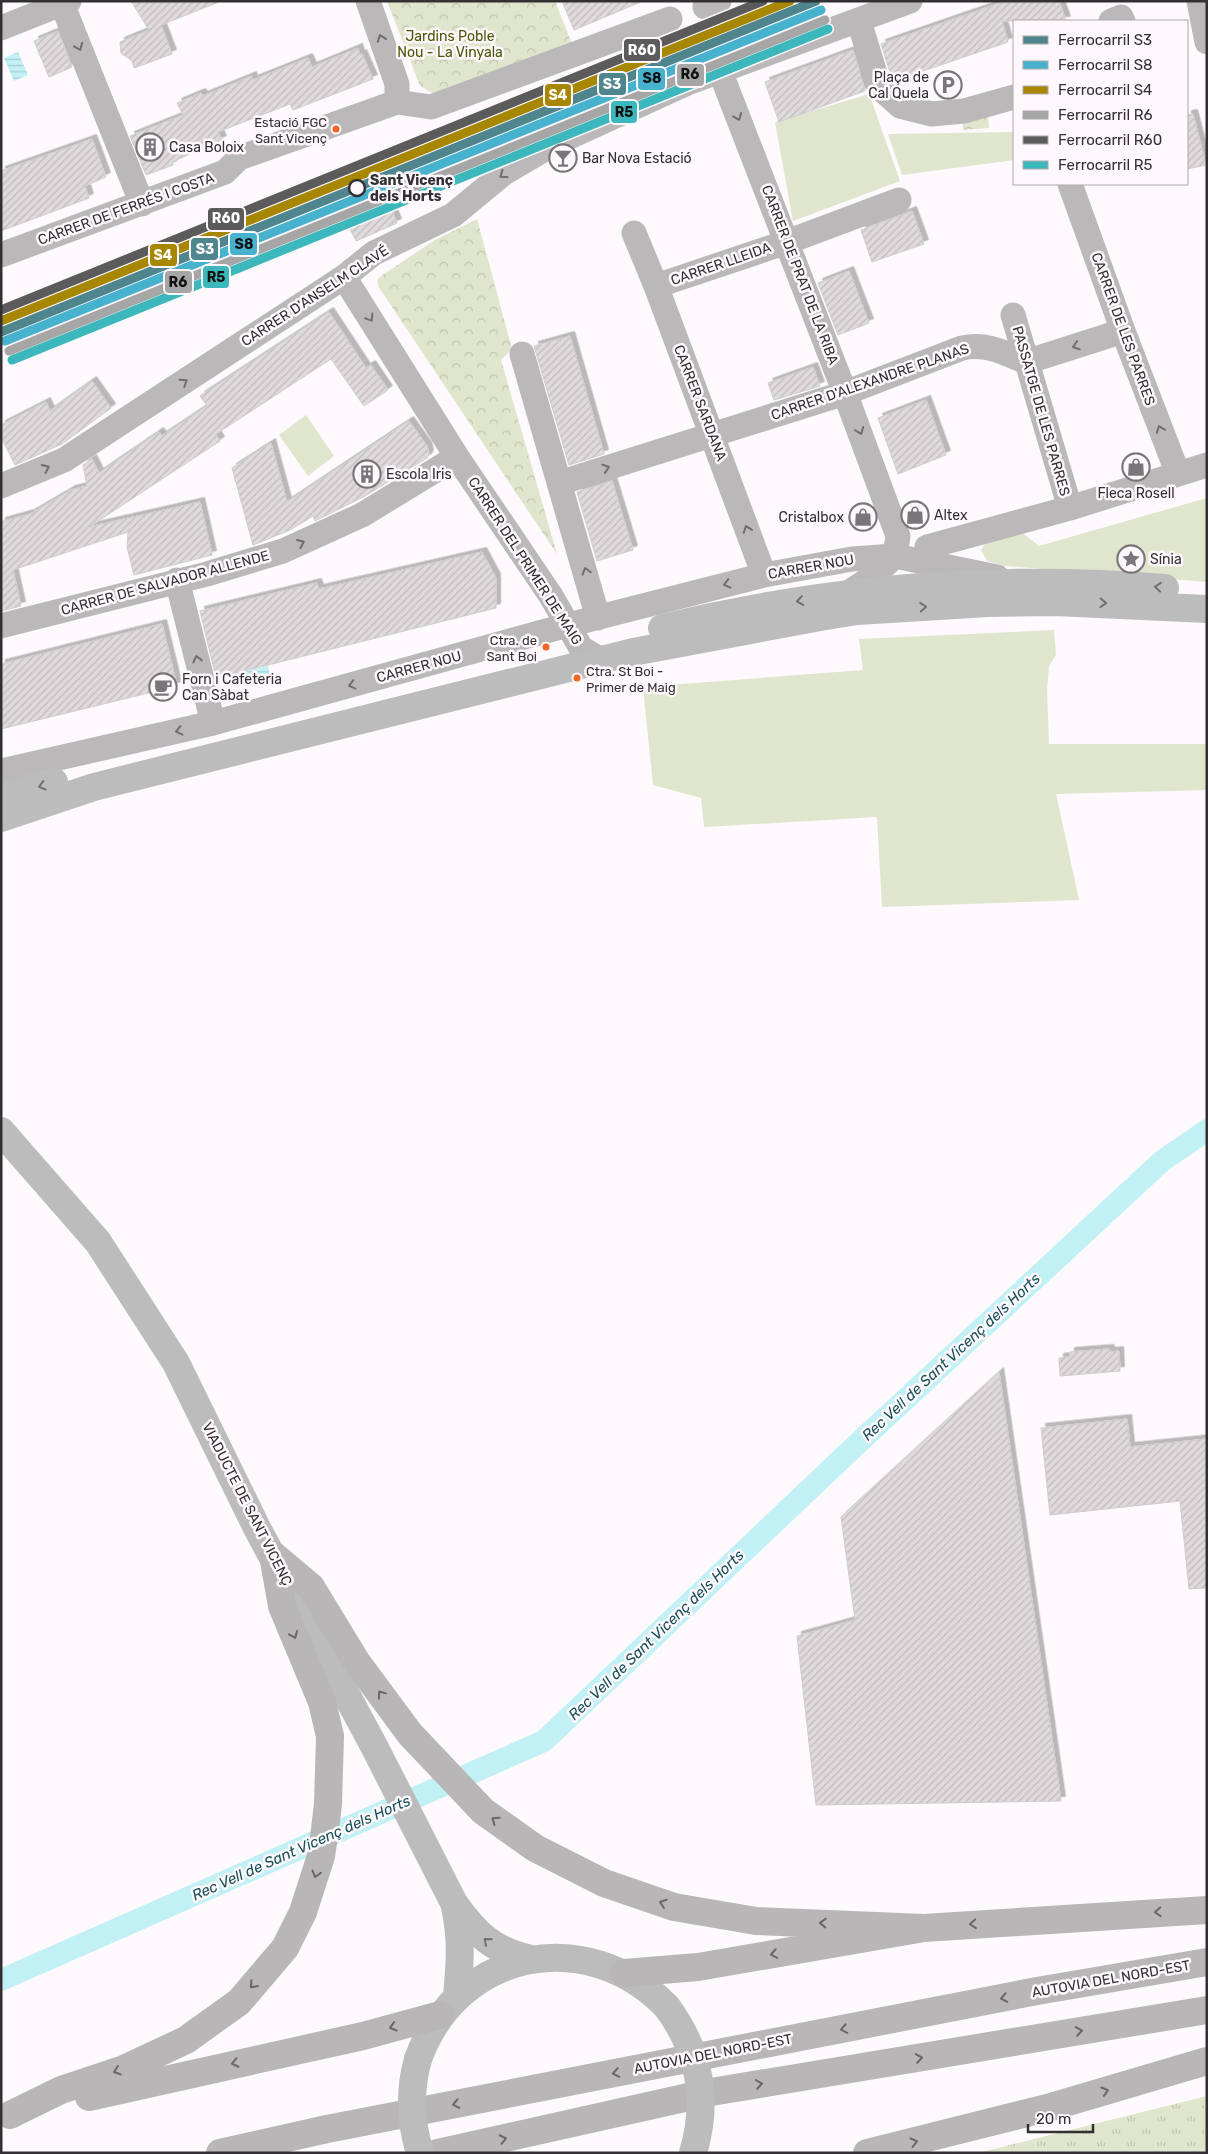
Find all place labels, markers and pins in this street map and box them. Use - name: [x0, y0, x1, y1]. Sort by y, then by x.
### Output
- place label: Plaça de Cal Quela: [868, 69, 929, 102]
- parking icon: Plaça de Cal Quela: [933, 70, 963, 100]
- place label: Estació FGC Sant Vicenç: [254, 115, 327, 146]
- marker: Estació FGC Sant Vicenç: [331, 124, 341, 134]
- building icon: Casa Boloix: [135, 132, 165, 162]
- place label: Casa Boloix: [169, 139, 245, 156]
- bar icon: Bar Nova Estació: [548, 143, 578, 173]
- place label: Bar Nova Estació: [582, 150, 692, 167]
- place label: Sant Vicenç dels Horts: [370, 172, 453, 205]
- marker: Sant Vicenç dels Horts: [348, 179, 366, 197]
- shop icon: Fleca Rosell: [1121, 452, 1151, 482]
- building icon: Escola Iris: [352, 459, 382, 489]
- place label: Escola Iris: [386, 466, 452, 483]
- place label: Fleca Rosell: [1097, 485, 1175, 502]
- shop icon: Altex: [900, 500, 930, 530]
- shop icon: Cristalbox: [848, 502, 878, 532]
- place label: Altex: [934, 507, 968, 524]
- place label: Cristalbox: [779, 509, 844, 526]
- place icon: Sínia: [1116, 544, 1146, 574]
- place label: Sínia: [1150, 551, 1182, 568]
- place label: Ctra. de Sant Boi: [486, 633, 537, 664]
- marker: Ctra. de Sant Boi: [541, 642, 551, 652]
- place label: Ctra. St Boi - Primer de Maig: [586, 664, 676, 696]
- place label: Forn i Cafeteria Can Sàbat: [182, 671, 282, 704]
- cafe icon: Forn i Cafeteria Can Sàbat: [148, 672, 178, 702]
- marker: Ctra. St Boi - Primer de Maig: [572, 673, 582, 683]

